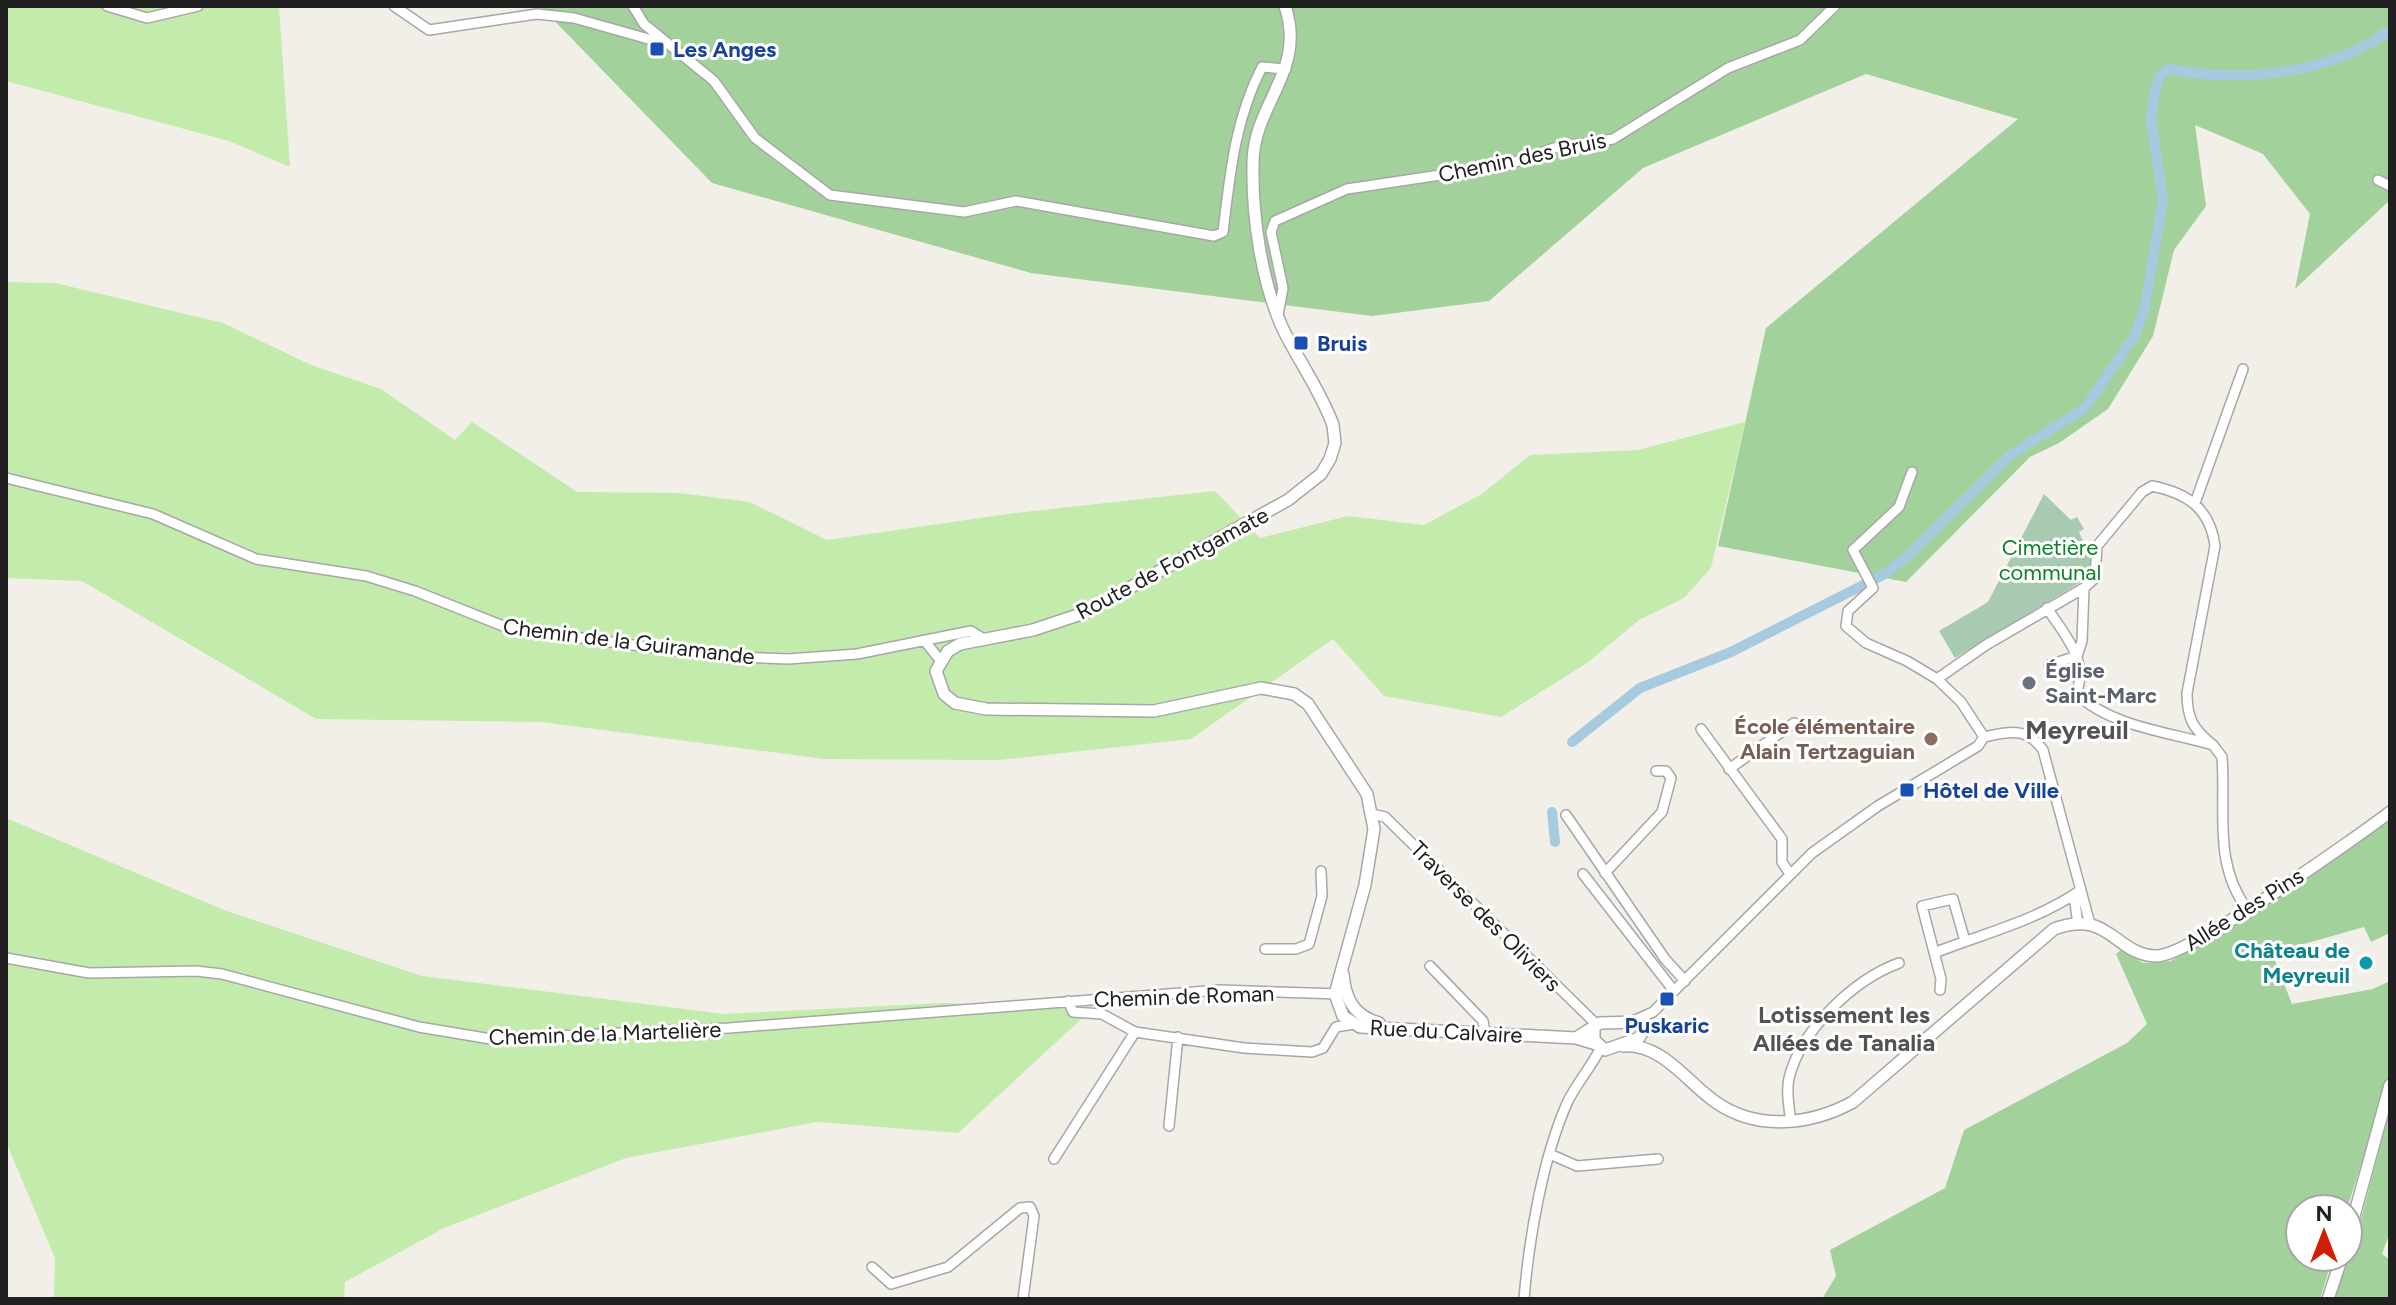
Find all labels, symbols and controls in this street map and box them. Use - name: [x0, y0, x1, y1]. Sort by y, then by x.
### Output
- place label: Les Anges: [673, 36, 776, 63]
- marker: Les Anges: [648, 40, 666, 58]
- street label: Chemin des Bruis: [1436, 127, 1608, 188]
- place label: Bruis: [1317, 330, 1367, 357]
- marker: Bruis: [1292, 334, 1310, 352]
- street label: Route de Fontgamate: [1071, 501, 1273, 626]
- park label: Cimetière communal: [1999, 534, 2101, 586]
- street label: Chemin de la Guiramande: [502, 613, 756, 670]
- place label: Église Saint-Marc: [2045, 657, 2157, 709]
- marker: Église Saint-Marc: [2020, 674, 2038, 692]
- place label: École élémentaire Alain Tertzaguian: [1734, 713, 1915, 765]
- district label: Meyreuil: [2025, 714, 2129, 746]
- marker: École élémentaire Alain Tertzaguian: [1922, 730, 1940, 748]
- place label: Hôtel de Ville: [1923, 777, 2059, 804]
- marker: Hôtel de Ville: [1898, 781, 1916, 799]
- street label: Traverse des Oliviers: [1405, 835, 1567, 997]
- street label: Allée des Pins: [2180, 862, 2309, 957]
- place label: Château de Meyreuil: [2234, 937, 2350, 989]
- marker: Château de Meyreuil: [2357, 954, 2375, 972]
- street label: Chemin de Roman: [1093, 980, 1275, 1013]
- marker: Puskaric: [1658, 990, 1676, 1008]
- district label: Lotissement les Allées de Tanalia: [1753, 1000, 1935, 1057]
- place label: Puskaric: [1624, 1012, 1710, 1039]
- street label: Rue du Calvaire: [1369, 1014, 1523, 1049]
- street label: Chemin de la Martelière: [488, 1016, 722, 1051]
- north arrow: [2284, 1193, 2364, 1273]
- text: N: [2315, 1200, 2333, 1227]

